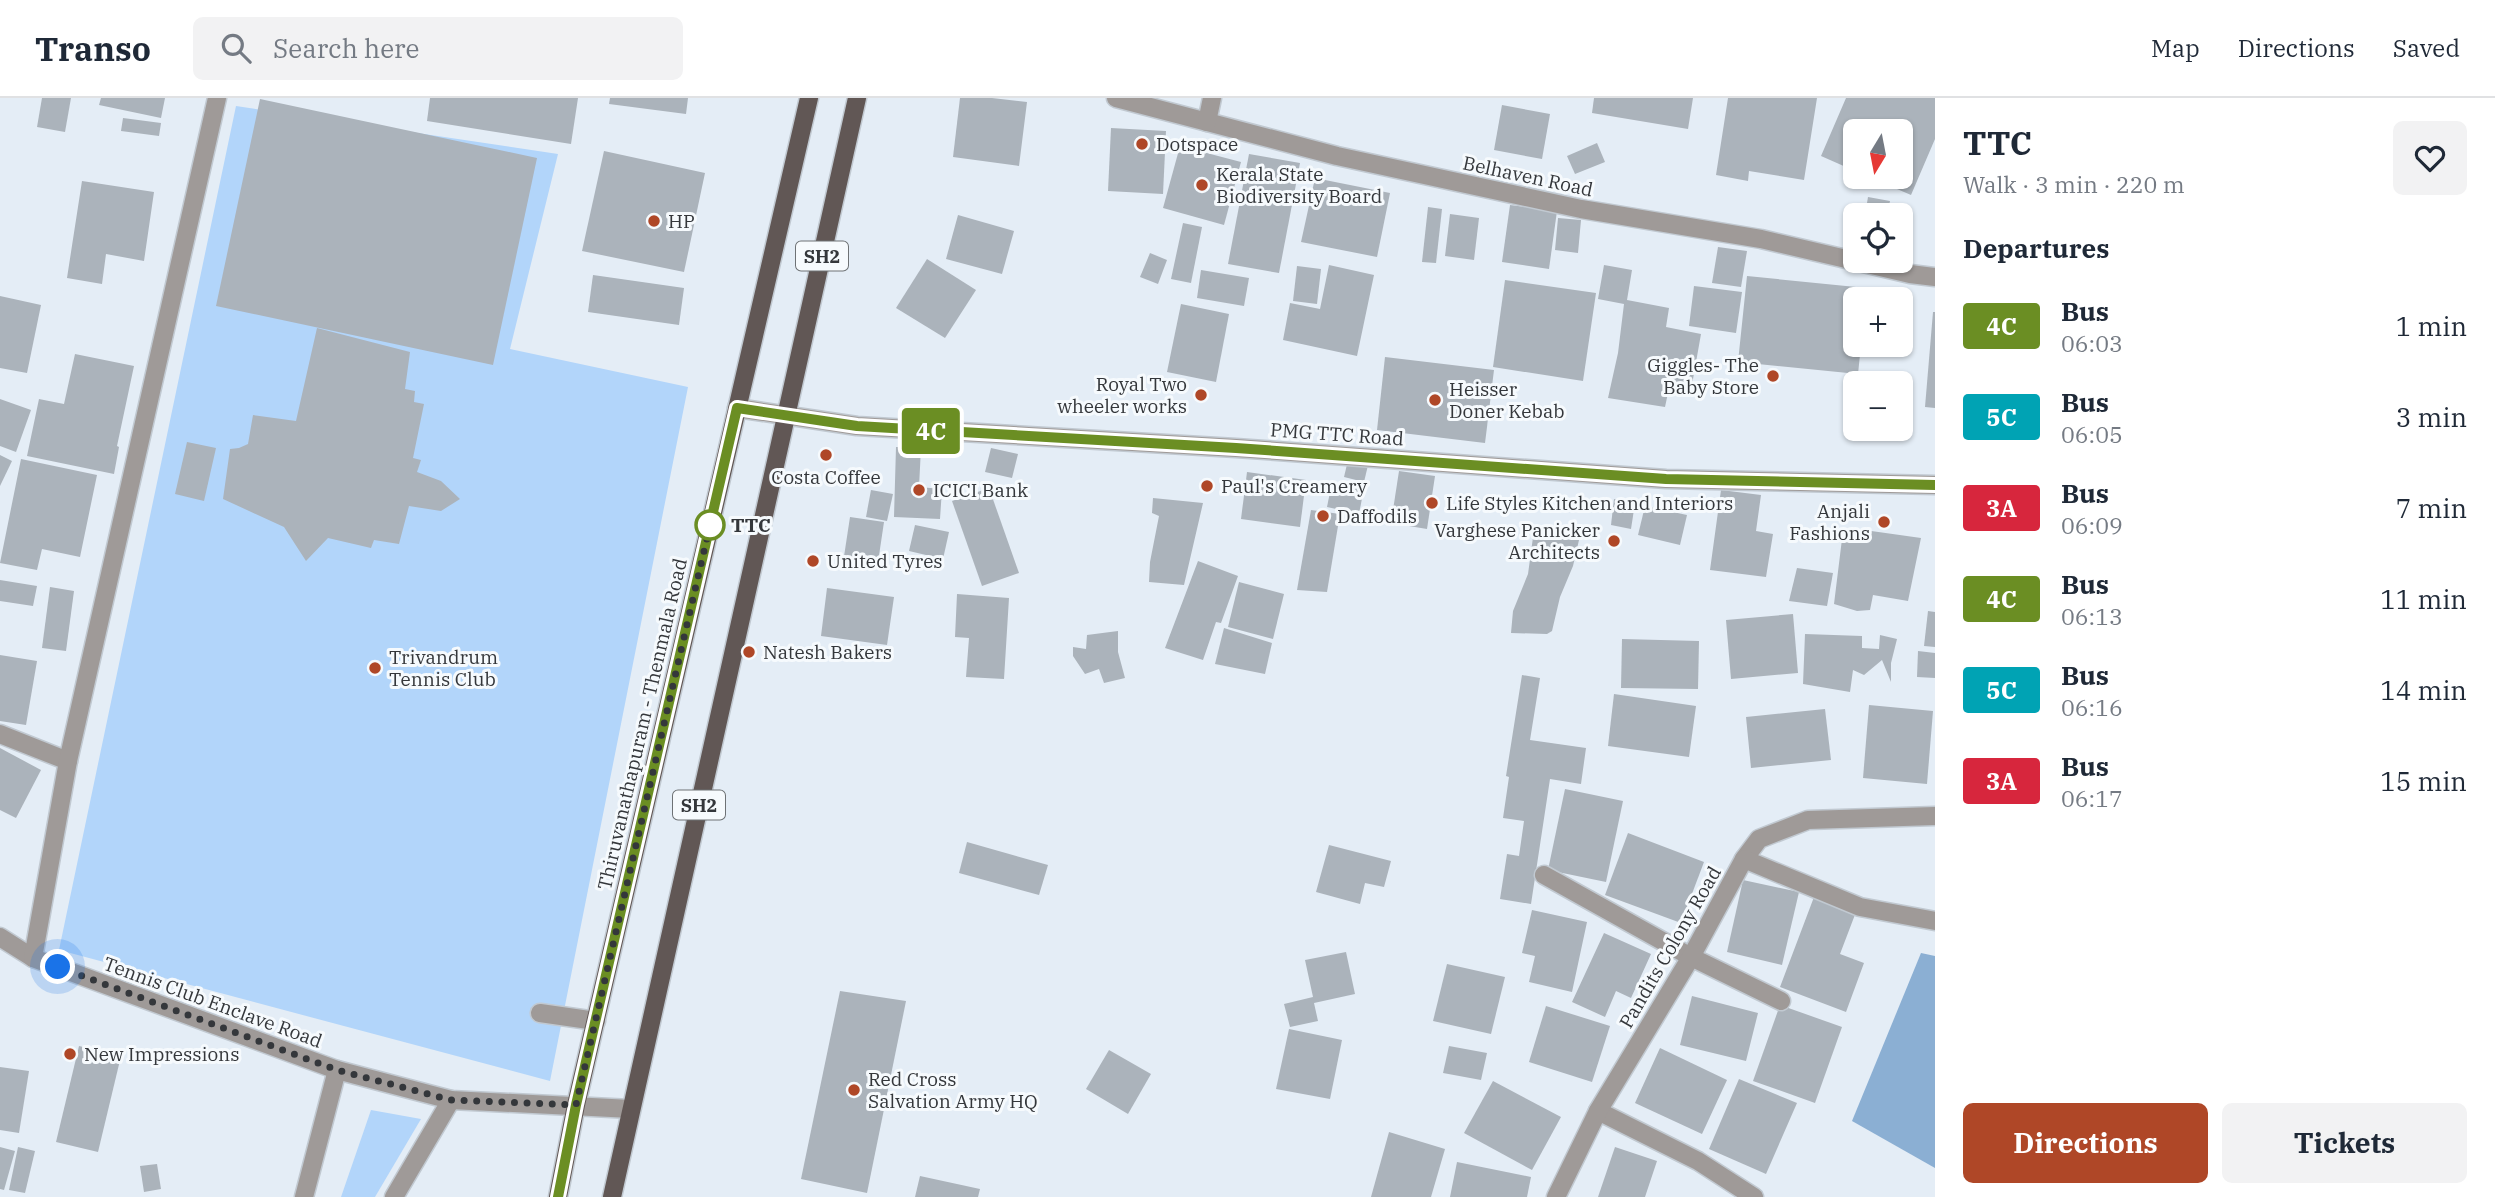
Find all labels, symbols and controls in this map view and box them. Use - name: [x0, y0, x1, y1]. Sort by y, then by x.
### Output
- search box: [193, 17, 683, 80]
- text: Transo: [35, 27, 151, 70]
- icon: search: [217, 29, 255, 67]
- text: Search here: [273, 31, 420, 65]
- text: Map: [2151, 32, 2200, 64]
- text: Directions: [2238, 32, 2355, 64]
- text: Saved: [2393, 32, 2460, 64]
- north arrow: [1843, 119, 1913, 189]
- map controls: [1843, 119, 1913, 441]
- text: TTC: [1963, 121, 2032, 164]
- button: heart: [2393, 121, 2467, 195]
- place label: Dotspace: [1156, 132, 1238, 156]
- marker: Dotspace: [1134, 136, 1150, 152]
- street label: Belhaven Road: [1461, 150, 1595, 202]
- place label: Kerala State Biodiversity Board: [1216, 162, 1382, 208]
- text: Walk · 3 min · 220 m: [1963, 169, 2185, 199]
- marker: Kerala State Biodiversity Board: [1194, 177, 1210, 193]
- button: locate: [1843, 203, 1913, 273]
- place label: HP: [668, 209, 695, 233]
- marker: HP: [646, 213, 662, 229]
- text: Departures: [1963, 231, 2109, 265]
- road number: SH2: [796, 242, 848, 271]
- button: +: [1843, 287, 1913, 357]
- text: Bus: [2061, 294, 2109, 328]
- text: 1 min: [2396, 309, 2467, 343]
- text: 4C: [1986, 310, 2017, 342]
- text: 06:03: [2061, 328, 2123, 358]
- place label: Giggles- The Baby Store: [1647, 353, 1759, 399]
- marker: Giggles- The Baby Store: [1765, 368, 1781, 384]
- button: −: [1843, 371, 1913, 441]
- place label: Royal Two wheeler works: [1057, 372, 1187, 418]
- place label: Heisser Doner Kebab: [1449, 377, 1565, 423]
- text: Bus: [2061, 385, 2109, 419]
- marker: Royal Two wheeler works: [1193, 387, 1209, 403]
- marker: Heisser Doner Kebab: [1427, 392, 1443, 408]
- text: 3 min: [2396, 400, 2467, 434]
- text: 5C: [1986, 401, 2017, 433]
- line badge: 4C: [900, 408, 962, 454]
- text: 4C: [916, 415, 946, 447]
- street label: PMG TTC Road: [1269, 417, 1405, 451]
- text: 06:05: [2061, 419, 2123, 449]
- marker: Costa Coffee: [818, 447, 834, 463]
- place label: Costa Coffee: [771, 465, 881, 489]
- place label: Paul's Creamery: [1221, 474, 1368, 498]
- text: Bus: [2061, 476, 2109, 510]
- place label: ICICI Bank: [933, 478, 1028, 502]
- marker: Paul's Creamery: [1199, 478, 1215, 494]
- marker: ICICI Bank: [911, 482, 927, 498]
- place label: Life Styles Kitchen and Interiors: [1446, 491, 1733, 515]
- text: 7 min: [2396, 491, 2467, 525]
- text: 3A: [1986, 492, 2017, 524]
- marker: Life Styles Kitchen and Interiors: [1424, 495, 1440, 511]
- place label: Anjali Fashions: [1789, 499, 1870, 545]
- place label: Daffodils: [1337, 504, 1417, 528]
- marker: Daffodils: [1315, 508, 1331, 524]
- marker: TTC: [695, 510, 725, 540]
- text: 06:09: [2061, 510, 2123, 540]
- place label: TTC: [731, 513, 771, 537]
- marker: Anjali Fashions: [1876, 514, 1892, 530]
- place label: Varghese Panicker Architects: [1434, 518, 1601, 564]
- marker: Varghese Panicker Architects: [1606, 533, 1622, 549]
- place label: United Tyres: [827, 549, 943, 573]
- marker: United Tyres: [805, 553, 821, 569]
- street label: Thiruvanathapuram - Thenmala Road: [592, 556, 692, 892]
- text: Bus: [2061, 567, 2109, 601]
- text: 11 min: [2380, 582, 2467, 616]
- text: 4C: [1986, 583, 2017, 615]
- text: 06:13: [2061, 601, 2123, 631]
- place label: Natesh Bakers: [763, 640, 892, 664]
- marker: Natesh Bakers: [741, 644, 757, 660]
- place label: Trivandrum Tennis Club: [389, 645, 498, 691]
- text: Bus: [2061, 658, 2109, 692]
- marker: Trivandrum Tennis Club: [367, 660, 383, 676]
- text: 14 min: [2380, 673, 2467, 707]
- text: 5C: [1986, 674, 2017, 706]
- text: 06:16: [2061, 692, 2123, 722]
- text: Bus: [2061, 749, 2109, 783]
- text: 15 min: [2380, 764, 2467, 798]
- text: 3A: [1986, 765, 2017, 797]
- text: 06:17: [2061, 783, 2123, 813]
- road number: SH2: [673, 790, 725, 820]
- street label: Pandits Colony Road: [1614, 862, 1726, 1032]
- your location: [40, 949, 75, 984]
- street label: Tennis Club Enclave Road: [100, 951, 326, 1053]
- place label: New Impressions: [84, 1042, 240, 1066]
- marker: New Impressions: [62, 1046, 78, 1062]
- place label: Red Cross Salvation Army HQ: [868, 1067, 1038, 1113]
- marker: Red Cross Salvation Army HQ: [846, 1082, 862, 1098]
- button: Directions: [1963, 1103, 2208, 1183]
- button: Tickets: [2222, 1103, 2467, 1183]

